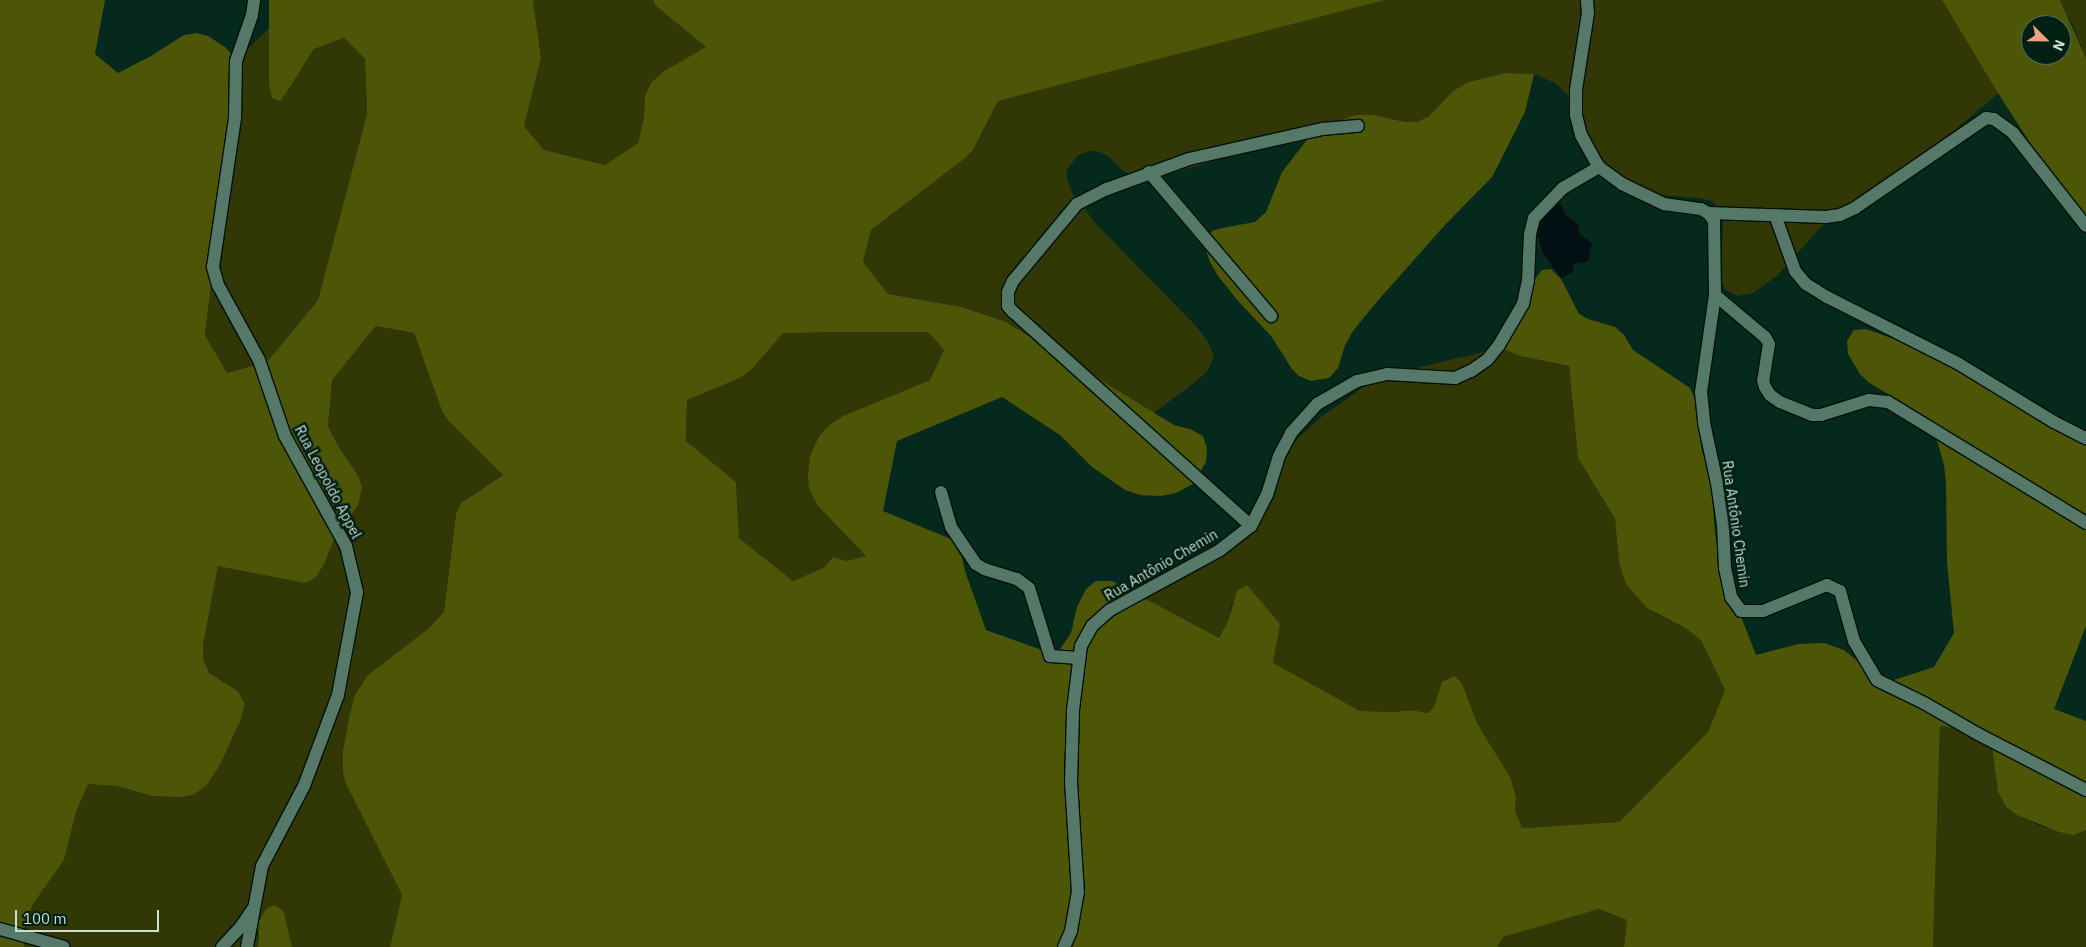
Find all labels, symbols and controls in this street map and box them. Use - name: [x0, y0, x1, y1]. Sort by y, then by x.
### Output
- north arrow: [2021, 15, 2071, 65]
- text: N: [2049, 37, 2069, 54]
- street label: Rua Leopoldo Appel: [291, 423, 365, 541]
- street label: Rua Antônio Chemin: [1719, 459, 1753, 589]
- street label: Rua Antônio Chemin: [1101, 526, 1221, 604]
- scale bar: [18, 900, 161, 932]
- text: 100 m: [23, 909, 67, 928]

